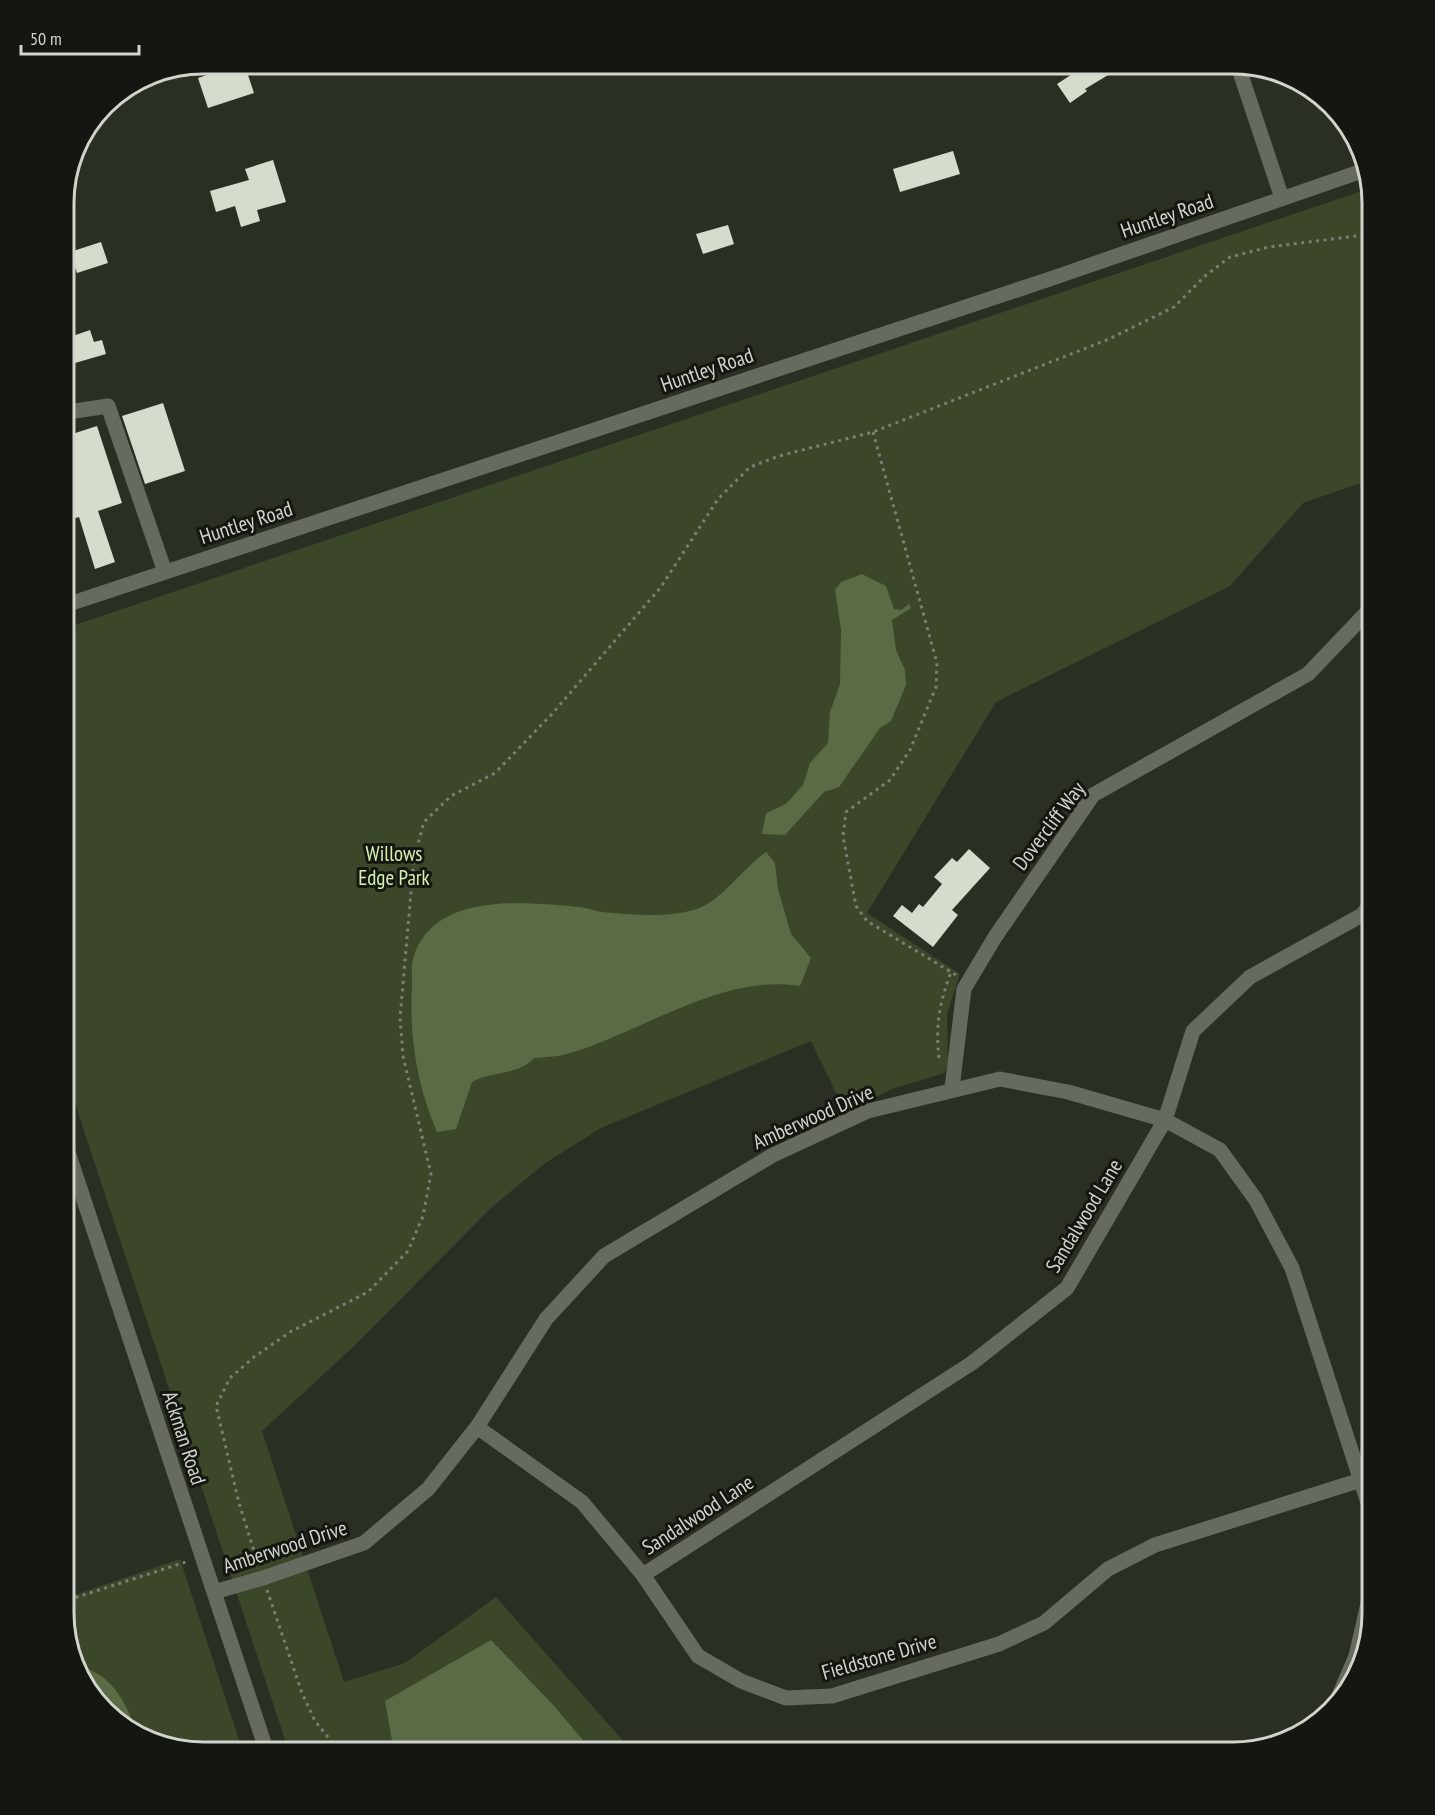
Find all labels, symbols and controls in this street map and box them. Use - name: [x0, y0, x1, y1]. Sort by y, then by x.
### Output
- scale bar: [21, 18, 140, 56]
- text: 50 m: [30, 27, 62, 50]
- street label: Huntley Road: [1117, 187, 1217, 244]
- street label: Huntley Road: [657, 341, 757, 398]
- street label: Huntley Road: [196, 495, 296, 550]
- street label: Dovercliff Way: [1007, 776, 1091, 875]
- park label: Willows Edge Park: [358, 840, 430, 891]
- street label: Amberwood Drive: [748, 1078, 877, 1155]
- street label: Sandalwood Lane: [1039, 1154, 1128, 1277]
- street label: Ackman Road: [157, 1388, 212, 1488]
- street label: Sandalwood Lane: [637, 1469, 759, 1561]
- street label: Amberwood Drive: [219, 1514, 350, 1579]
- street label: Fieldstone Drive: [818, 1627, 939, 1686]

